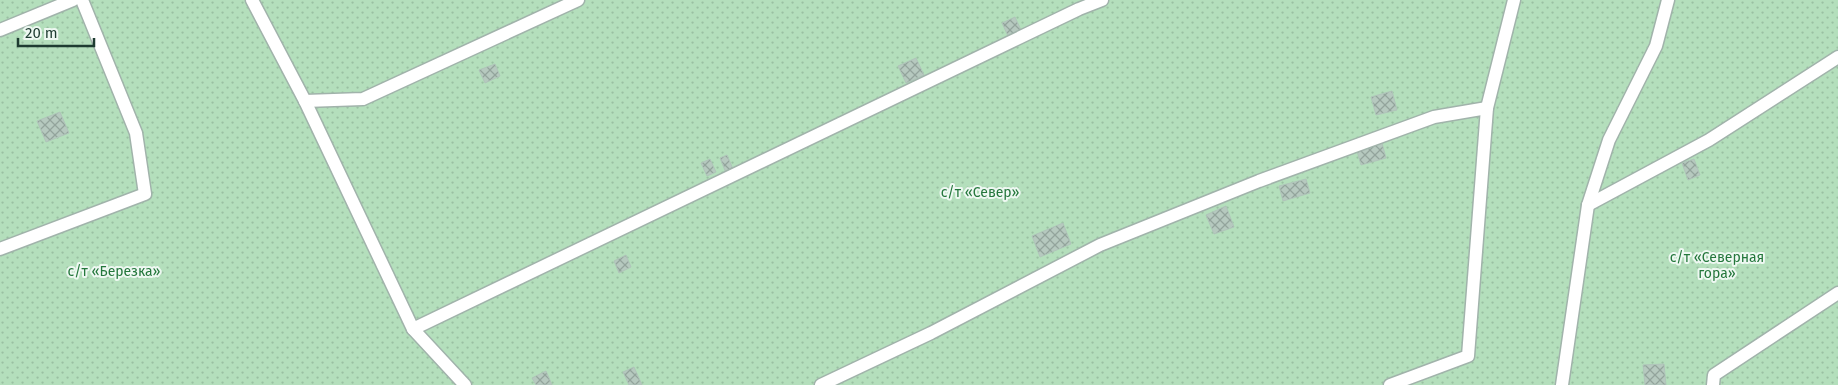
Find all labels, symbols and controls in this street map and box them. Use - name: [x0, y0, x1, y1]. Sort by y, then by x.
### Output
- scale bar: [18, 15, 94, 47]
- text: 20 m: [25, 24, 58, 42]
- park label: с/т «Север»: [941, 184, 1019, 201]
- park label: с/т «Северная гора»: [1670, 249, 1764, 282]
- park label: с/т «Березка»: [68, 263, 161, 280]

